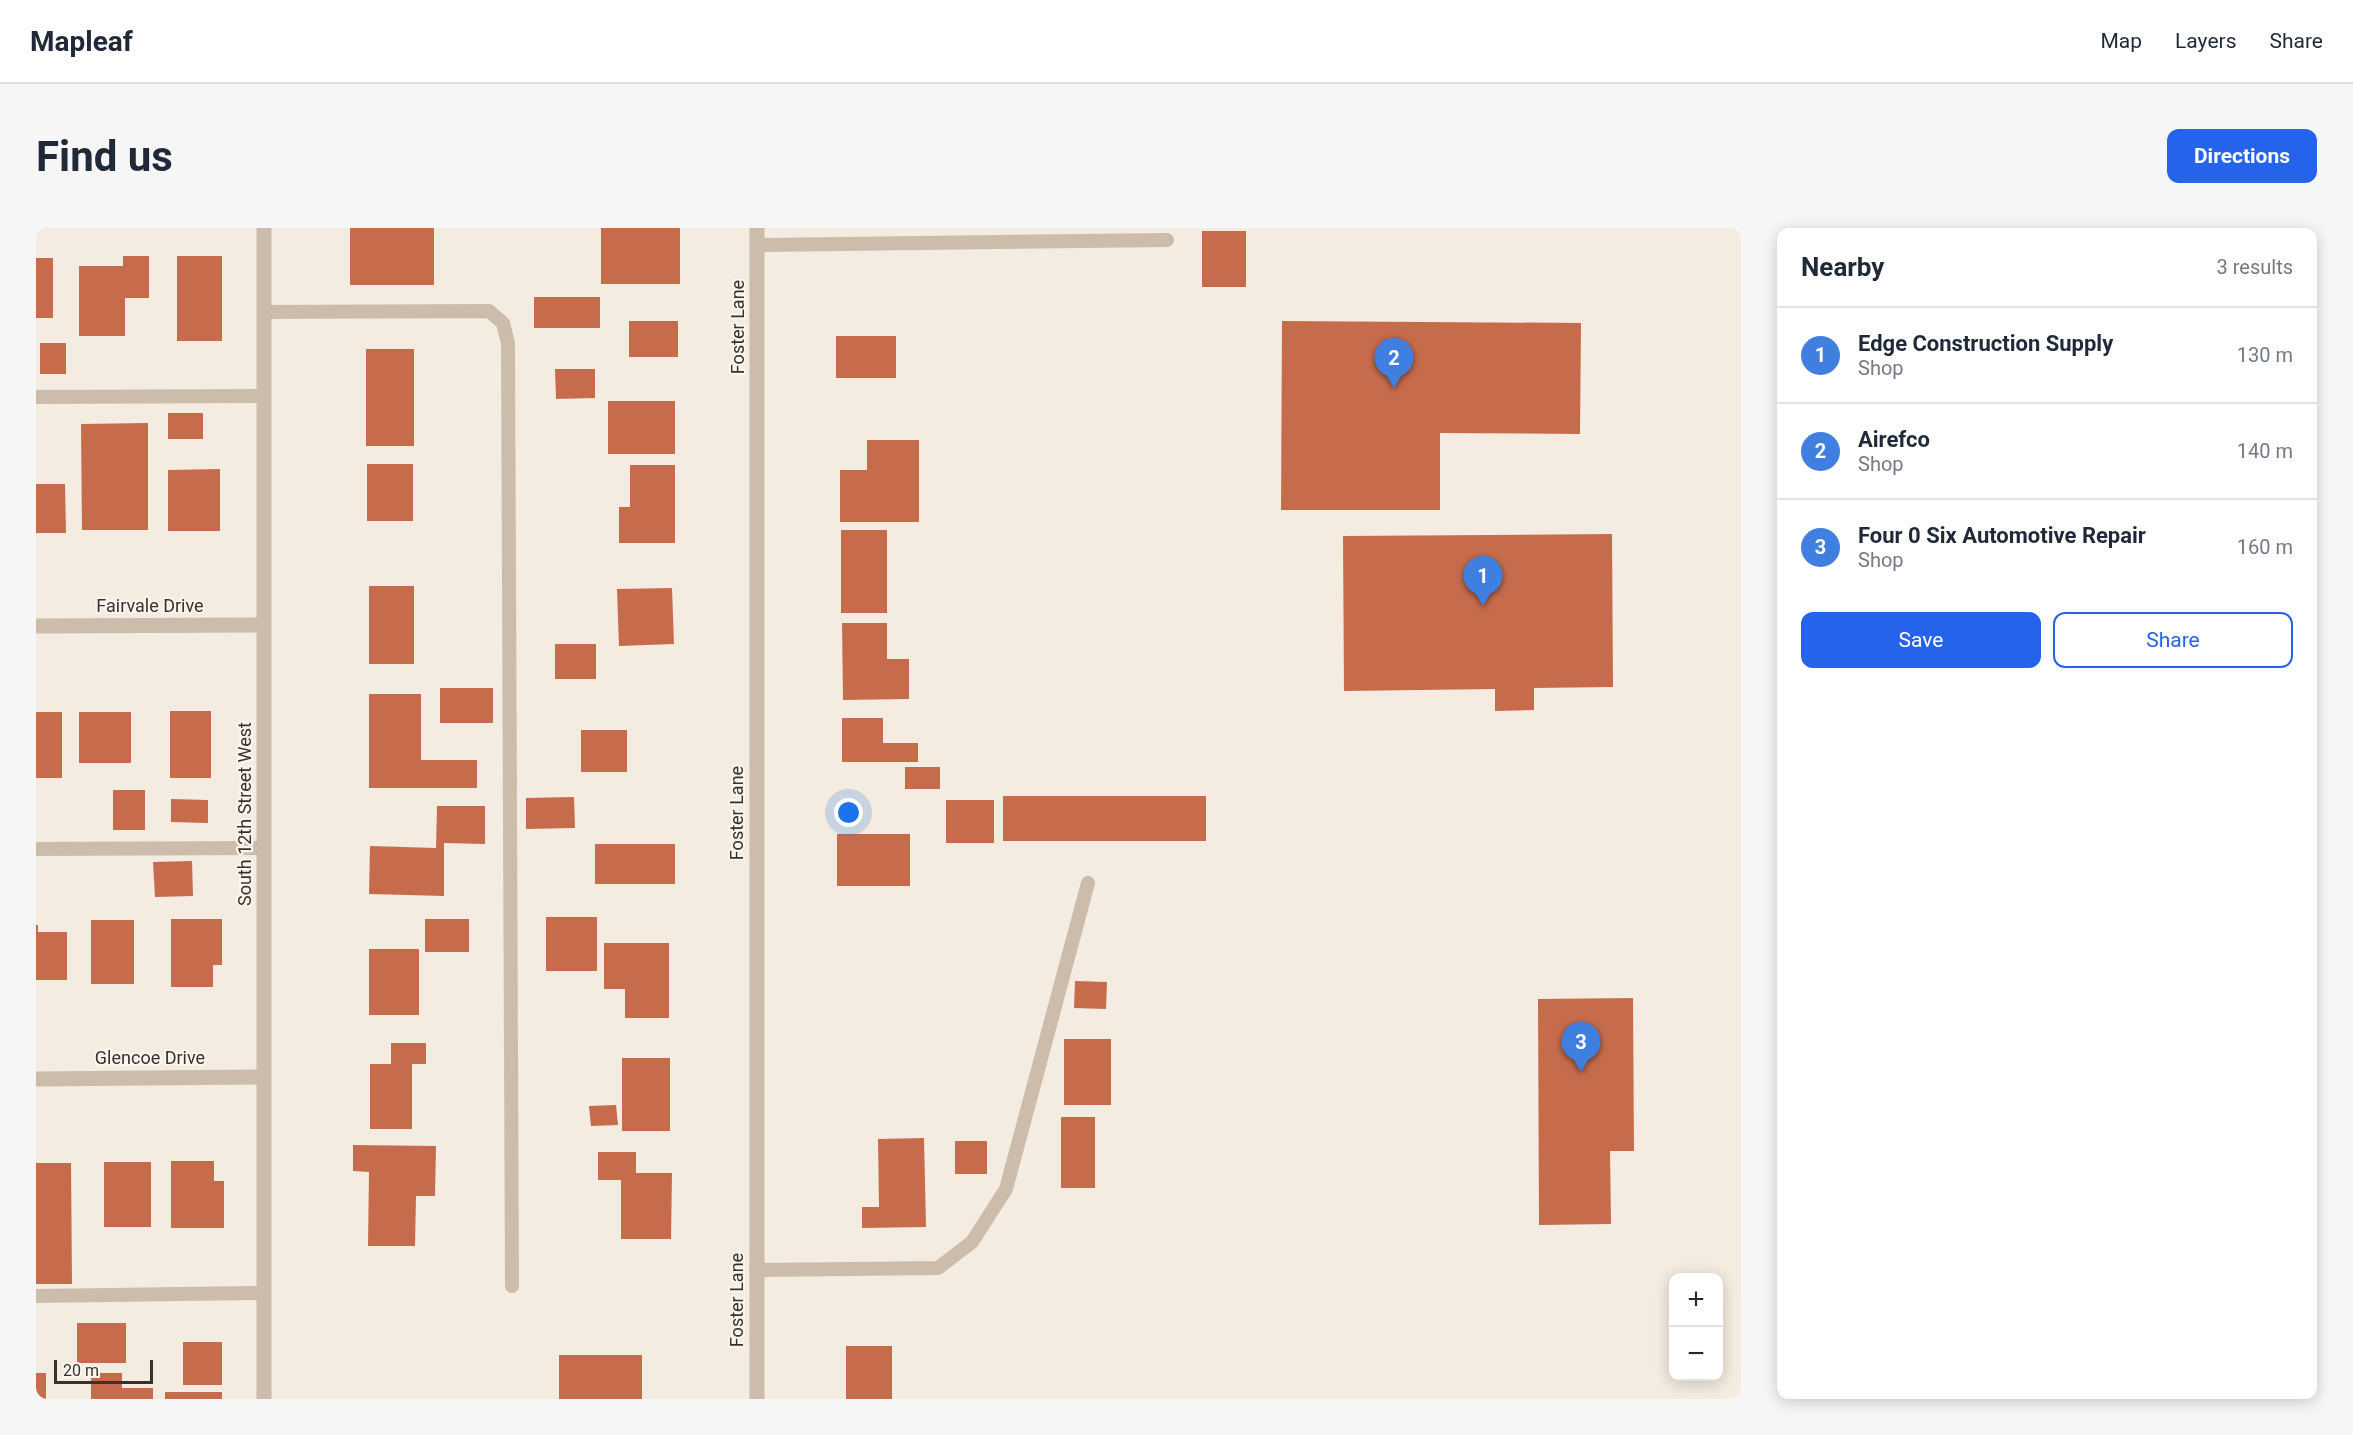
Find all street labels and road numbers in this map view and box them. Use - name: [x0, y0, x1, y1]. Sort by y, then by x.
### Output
- street label: Foster Lane: [727, 280, 748, 374]
- street label: Fairvale Drive: [96, 595, 204, 616]
- street label: South 12th Street West: [234, 722, 255, 906]
- street label: Foster Lane: [726, 766, 747, 860]
- street label: Glencoe Drive: [95, 1047, 205, 1068]
- street label: Foster Lane: [726, 1253, 747, 1347]

